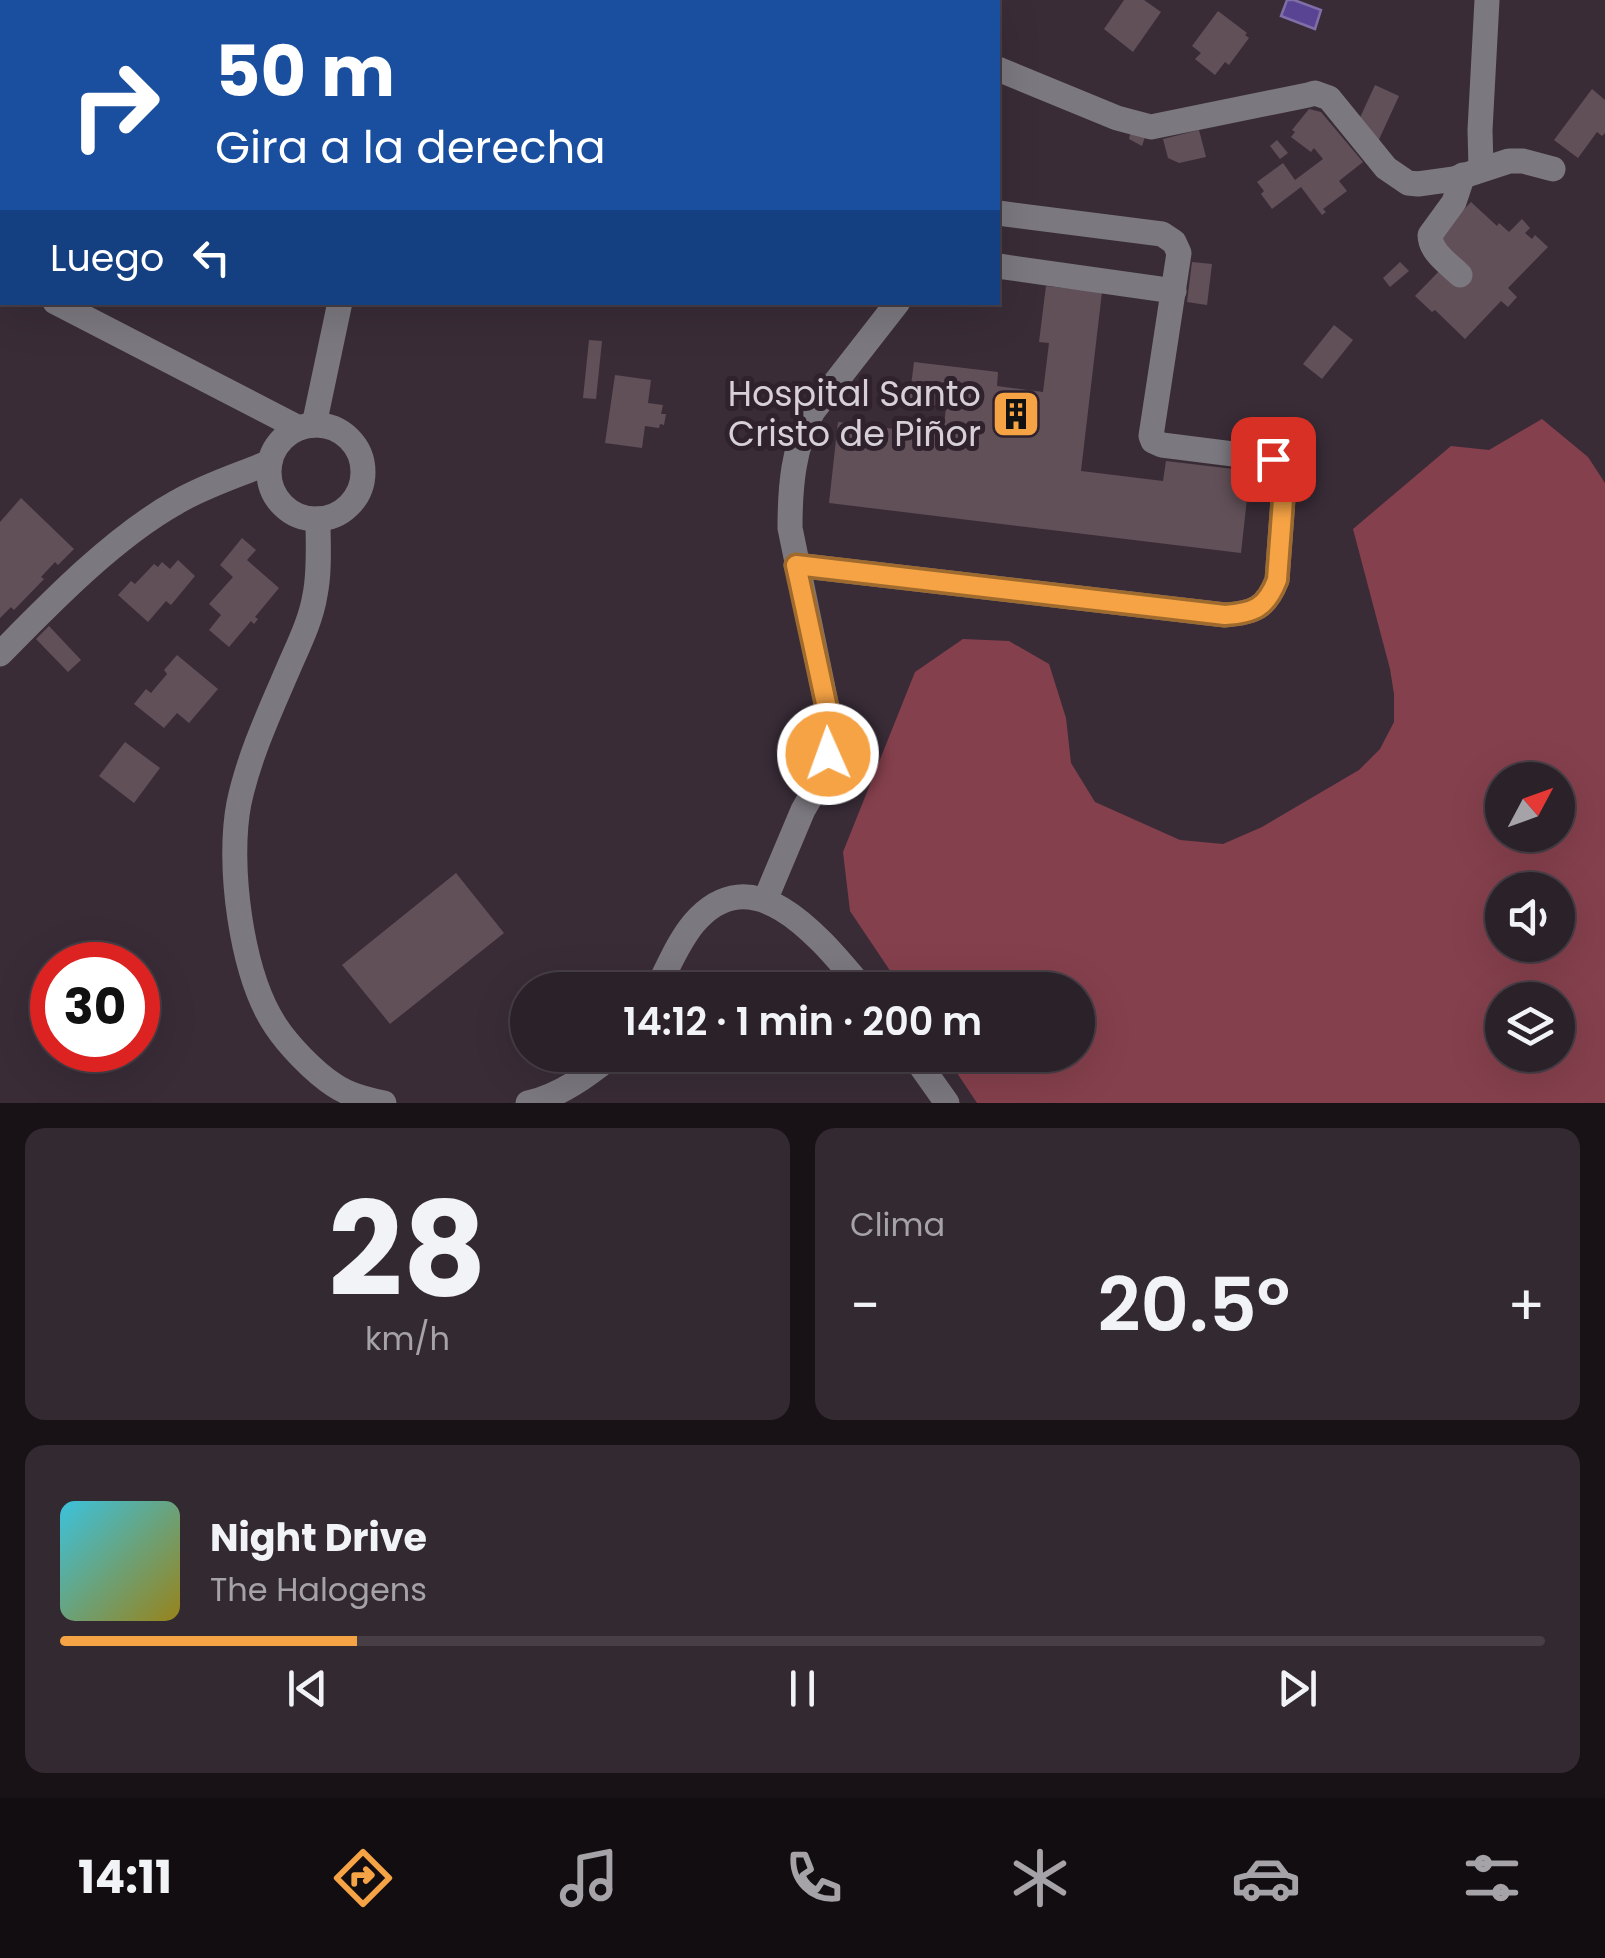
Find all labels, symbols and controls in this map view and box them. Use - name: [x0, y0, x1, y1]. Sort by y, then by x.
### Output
- text: 50 m: [215, 22, 395, 121]
- icon: right: [50, 40, 180, 170]
- text: Gira a la derecha: [215, 116, 606, 179]
- icon: left: [184, 230, 239, 285]
- text: Luego: [50, 231, 164, 284]
- place label: Hospital Santo Cristo de Piñor: [728, 369, 981, 458]
- building icon: Hospital Santo Cristo de Piñor: [990, 388, 1042, 440]
- pin: [1231, 417, 1316, 502]
- icon: arrive: [1246, 432, 1301, 487]
- position arrow: [776, 702, 880, 806]
- north arrow: [1485, 762, 1575, 852]
- map controls: [1485, 762, 1575, 1072]
- button: sound: [1485, 872, 1575, 962]
- speed limit sign: 30: [30, 942, 160, 1072]
- button: layers: [1485, 982, 1575, 1072]
- text: 14:12 · 1 min · 200 m: [623, 995, 982, 1048]
- text: 28: [328, 1158, 487, 1341]
- text: Clima: [850, 1202, 945, 1247]
- text: 20.5°: [1098, 1252, 1290, 1357]
- text: −: [850, 1267, 880, 1344]
- text: +: [1507, 1267, 1545, 1344]
- text: km/h: [365, 1316, 450, 1361]
- text: Night Drive: [210, 1511, 427, 1564]
- text: The Halogens: [210, 1567, 427, 1612]
- icon: previous: [280, 1661, 335, 1716]
- icon: pause: [775, 1661, 830, 1716]
- icon: next: [1270, 1661, 1325, 1716]
- icon: directions: [328, 1843, 398, 1913]
- icon: music: [554, 1843, 624, 1913]
- icon: phone: [779, 1843, 849, 1913]
- icon: climate: [1005, 1843, 1075, 1913]
- icon: car: [1231, 1843, 1301, 1913]
- icon: filters: [1457, 1843, 1527, 1913]
- text: 14:11: [78, 1846, 172, 1909]

